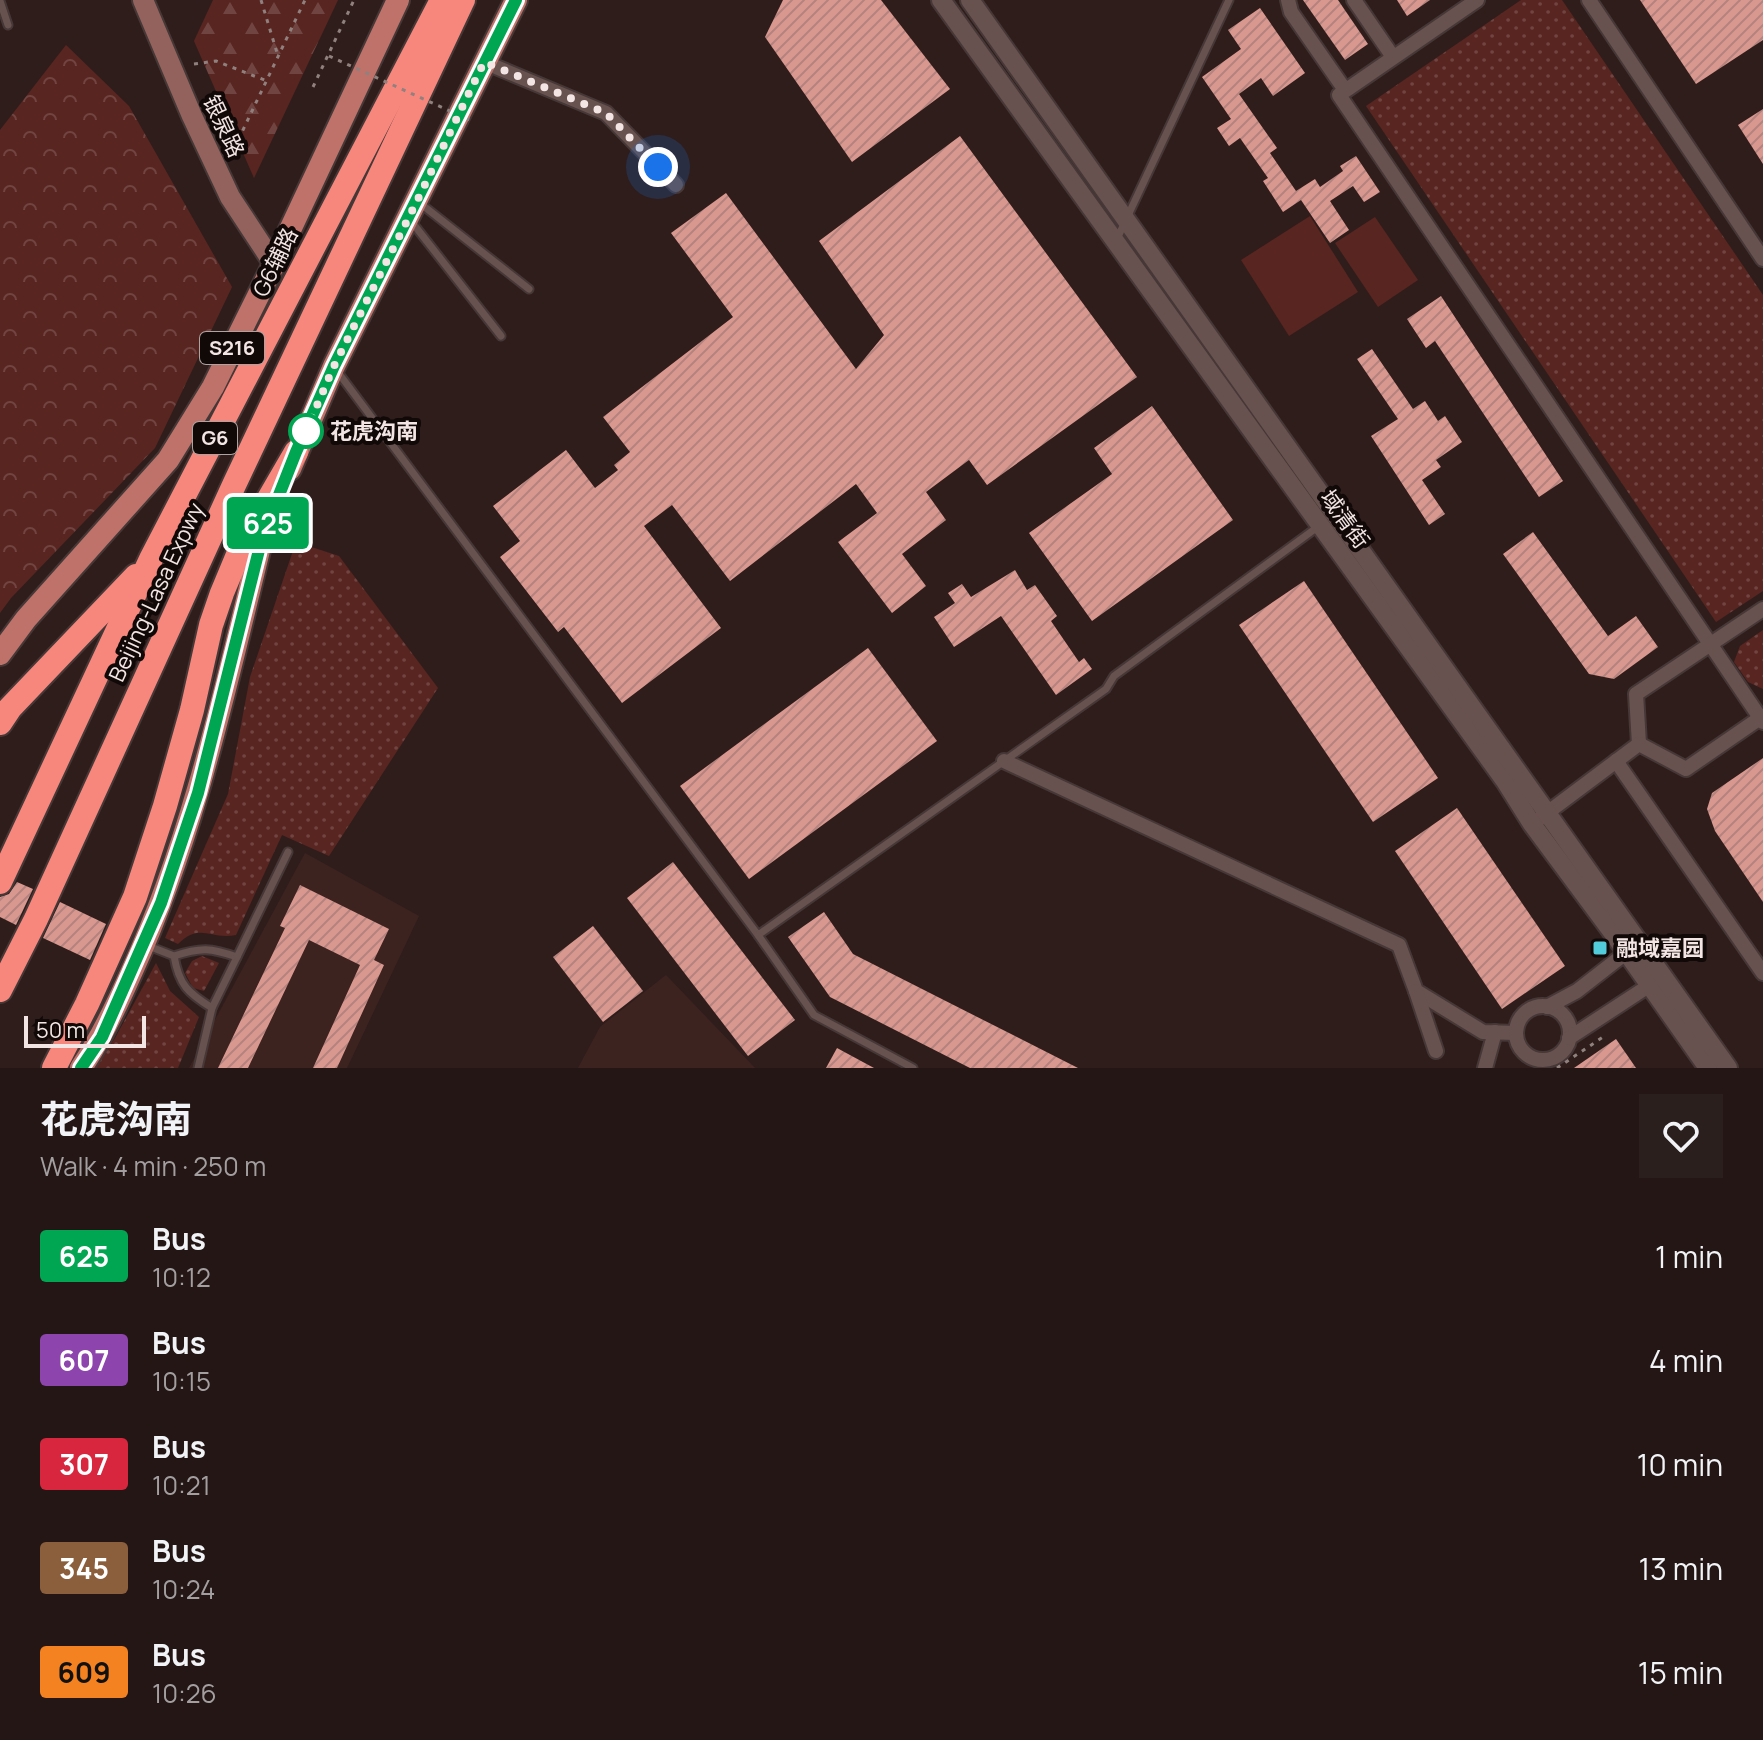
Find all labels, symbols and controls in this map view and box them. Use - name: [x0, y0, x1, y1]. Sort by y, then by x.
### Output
- street label: 银泉路: [196, 90, 252, 162]
- your location: [638, 147, 678, 187]
- street label: G6辅路: [245, 223, 305, 301]
- road number: S216: [200, 332, 264, 364]
- marker: 花虎沟南: [289, 414, 323, 448]
- place label: 花虎沟南: [330, 416, 418, 446]
- road number: G6: [193, 422, 237, 454]
- street label: 域清街: [1313, 483, 1377, 555]
- street label: Beijing-Lasa Expwy: [101, 497, 211, 686]
- line badge: 625: [222, 497, 314, 549]
- text: 625: [243, 504, 293, 542]
- place label: 融域嘉园: [1616, 933, 1704, 963]
- marker: 融域嘉园: [1591, 939, 1609, 957]
- scale bar: [24, 1012, 146, 1048]
- text: 50 m: [36, 1015, 85, 1045]
- text: 花虎沟南: [40, 1092, 192, 1144]
- button: heart: [1639, 1094, 1723, 1178]
- text: Walk · 4 min · 250 m: [40, 1148, 266, 1184]
- text: Bus: [152, 1218, 206, 1259]
- text: 1 min: [1655, 1236, 1723, 1277]
- text: 625: [59, 1237, 109, 1275]
- text: 10:12: [152, 1259, 211, 1295]
- text: Bus: [152, 1322, 206, 1363]
- text: 4 min: [1649, 1340, 1723, 1381]
- text: 607: [59, 1341, 109, 1379]
- text: 10:15: [152, 1363, 211, 1399]
- text: Bus: [152, 1426, 206, 1467]
- text: 10 min: [1637, 1444, 1723, 1485]
- text: 307: [59, 1445, 109, 1483]
- text: 10:21: [152, 1467, 211, 1503]
- text: Bus: [152, 1530, 206, 1571]
- text: 13 min: [1638, 1548, 1723, 1589]
- text: 345: [59, 1549, 109, 1587]
- text: 10:24: [152, 1571, 215, 1607]
- text: Bus: [152, 1634, 206, 1675]
- text: 15 min: [1638, 1652, 1723, 1693]
- text: 609: [57, 1653, 111, 1691]
- text: 10:26: [152, 1675, 217, 1711]

